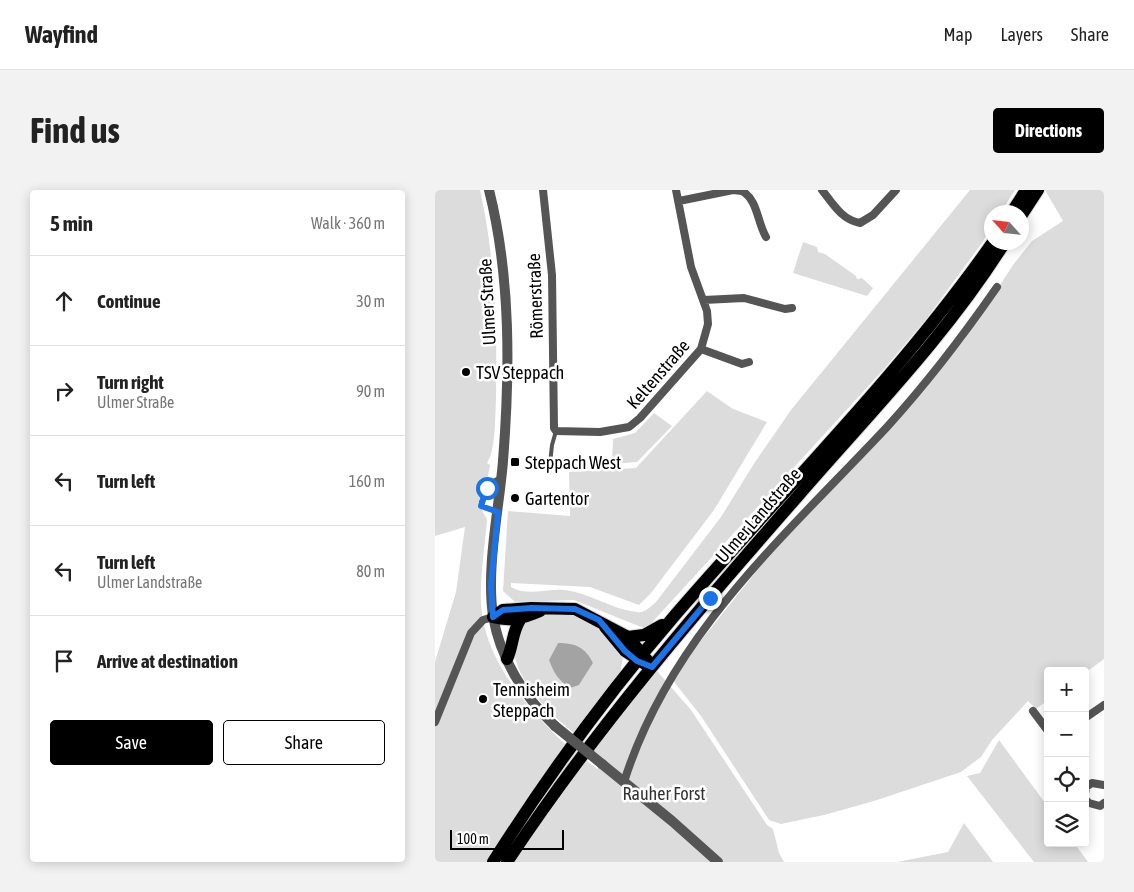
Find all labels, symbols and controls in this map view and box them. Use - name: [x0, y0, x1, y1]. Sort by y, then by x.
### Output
- text: Wayfind: [25, 21, 98, 48]
- text: Map: [943, 24, 972, 45]
- text: Layers: [1000, 24, 1043, 45]
- text: Share: [1071, 24, 1109, 45]
- button: Directions: [993, 108, 1104, 153]
- text: Find us: [30, 110, 120, 150]
- north arrow: [984, 205, 1029, 250]
- text: 5 min: [50, 211, 93, 235]
- text: Walk · 360 m: [311, 214, 385, 232]
- street label: Römerstraße: [523, 253, 547, 339]
- street label: Ulmer Straße: [474, 258, 500, 346]
- icon: ahead: [50, 287, 78, 315]
- text: Continue: [97, 290, 161, 312]
- text: 30 m: [356, 292, 385, 310]
- street label: Keltenstraße: [622, 335, 694, 413]
- place label: TSV Steppach: [476, 362, 564, 383]
- marker: TSV Steppach: [460, 366, 472, 378]
- text: Turn right: [97, 371, 164, 393]
- icon: right: [50, 377, 78, 405]
- text: 90 m: [356, 382, 385, 400]
- text: Ulmer Straße: [97, 393, 174, 411]
- place label: Steppach West: [525, 452, 621, 473]
- marker: Steppach West: [509, 456, 521, 468]
- street label: Ulmer Landstraße: [711, 463, 805, 567]
- icon: left: [50, 467, 78, 495]
- text: Turn left: [97, 470, 155, 492]
- text: 160 m: [349, 472, 385, 490]
- route start: [476, 477, 499, 500]
- place label: Gartentor: [525, 488, 589, 509]
- marker: Gartentor: [509, 492, 521, 504]
- text: Turn left: [97, 551, 155, 573]
- icon: left: [50, 557, 78, 585]
- text: 80 m: [356, 562, 385, 580]
- text: Ulmer Landstraße: [97, 573, 202, 591]
- route end: [699, 587, 722, 610]
- icon: arrive: [50, 647, 78, 675]
- text: Arrive at destination: [97, 650, 238, 672]
- map controls: [1044, 667, 1089, 847]
- button: +: [1044, 667, 1089, 712]
- place label: Tennisheim Steppach: [493, 679, 570, 721]
- marker: Tennisheim Steppach: [477, 693, 489, 705]
- button: −: [1044, 712, 1089, 757]
- button: Save: [50, 720, 213, 765]
- button: Share: [223, 720, 385, 765]
- button: locate: [1044, 757, 1089, 802]
- park label: Rauher Forst: [623, 783, 705, 804]
- button: layers: [1044, 802, 1089, 847]
- scale bar: [450, 827, 564, 850]
- text: 100 m: [457, 831, 489, 847]

